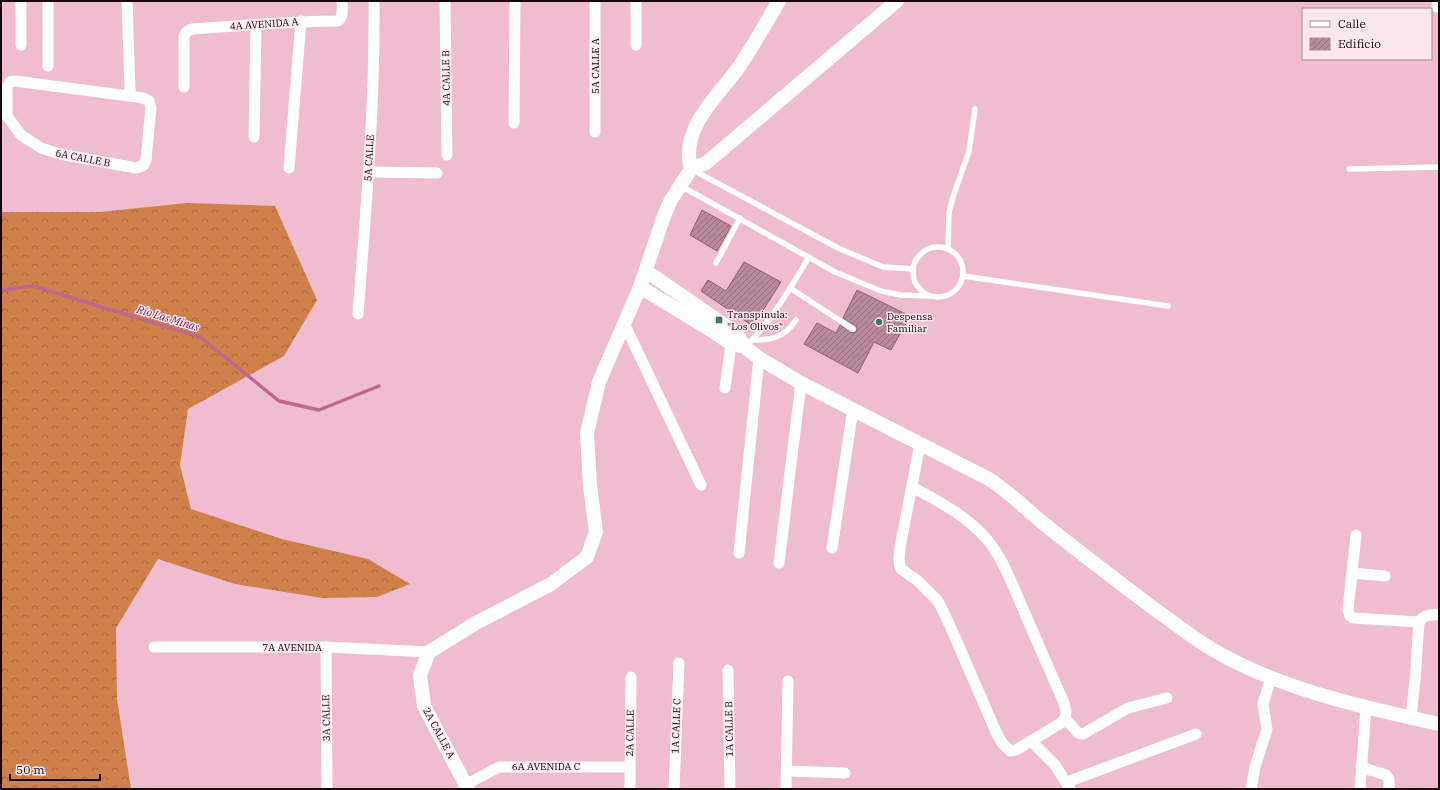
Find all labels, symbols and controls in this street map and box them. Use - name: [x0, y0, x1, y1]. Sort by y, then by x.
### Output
- legend: [1302, 8, 1432, 60]
- street label: 4A AVENIDA A: [229, 15, 299, 33]
- text: Calle: [1338, 16, 1366, 31]
- text: Edificio: [1338, 36, 1381, 51]
- street label: 5A CALLE A: [589, 38, 602, 94]
- street label: 4A CALLE B: [439, 50, 453, 106]
- street label: 5A CALLE: [361, 134, 377, 182]
- street label: 6A CALLE B: [54, 146, 112, 170]
- water label: Río Las Minas: [134, 302, 202, 334]
- place label: Transpinula: "Los Olivos": [727, 308, 788, 333]
- place label: Despensa Familiar: [887, 310, 933, 335]
- marker: Transpinula: "Los Olivos": [714, 315, 724, 325]
- marker: Despensa Familiar: [874, 317, 884, 327]
- street label: 7A AVENIDA: [262, 641, 322, 654]
- street label: 3A CALLE: [319, 695, 333, 741]
- street label: 1A CALLE C: [669, 698, 683, 754]
- street label: 1A CALLE B: [722, 701, 736, 757]
- street label: 2A CALLE A: [420, 705, 458, 761]
- street label: 2A CALLE: [623, 710, 637, 756]
- scale bar: [10, 756, 100, 782]
- street label: 6A AVENIDA C: [512, 760, 580, 773]
- text: 50 m: [16, 762, 45, 777]

